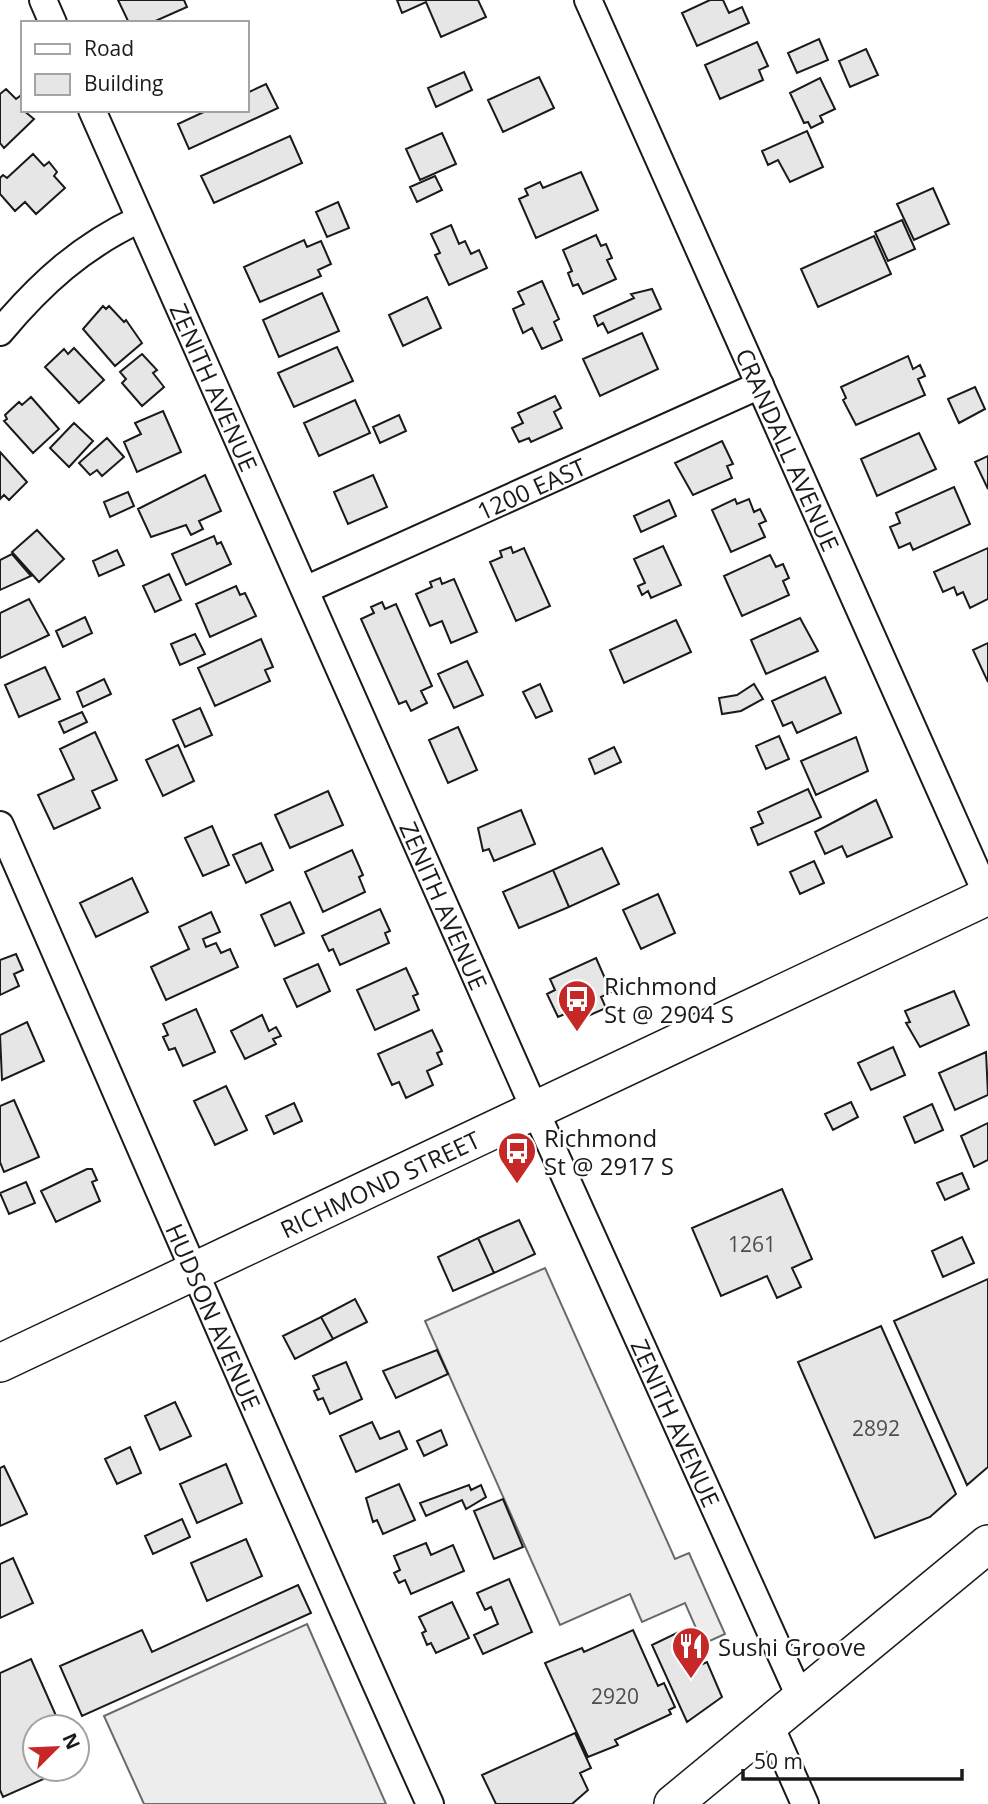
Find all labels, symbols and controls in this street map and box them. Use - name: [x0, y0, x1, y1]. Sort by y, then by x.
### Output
- legend: [21, 21, 248, 112]
- text: Road: [84, 34, 134, 62]
- text: Building: [84, 69, 163, 97]
- street label: ZENITH AVENUE: [163, 298, 266, 476]
- street label: CRANDALL AVENUE: [729, 343, 848, 556]
- street label: 1200 EAST: [471, 449, 591, 527]
- street label: ZENITH AVENUE: [393, 816, 496, 995]
- place label: Richmond St @ 2904 S: [604, 969, 734, 1030]
- bus stop icon: Richmond St @ 2904 S: [556, 978, 598, 1033]
- place label: Richmond St @ 2917 S: [544, 1121, 674, 1182]
- street label: RICHMOND STREET: [274, 1122, 485, 1245]
- bus stop icon: Richmond St @ 2917 S: [496, 1130, 538, 1185]
- street label: HUDSON AVENUE: [159, 1218, 269, 1415]
- house number: 1261: [728, 1230, 776, 1258]
- street label: ZENITH AVENUE: [624, 1334, 729, 1512]
- house number: 2892: [852, 1414, 900, 1442]
- restaurant icon: Sushi Groove: [670, 1625, 712, 1680]
- place label: Sushi Groove: [718, 1630, 866, 1663]
- house number: 2920: [591, 1682, 639, 1710]
- north arrow: [21, 1713, 91, 1783]
- text: N: [57, 1729, 87, 1753]
- scale bar: [743, 1738, 962, 1782]
- text: 50 m: [754, 1747, 803, 1775]

